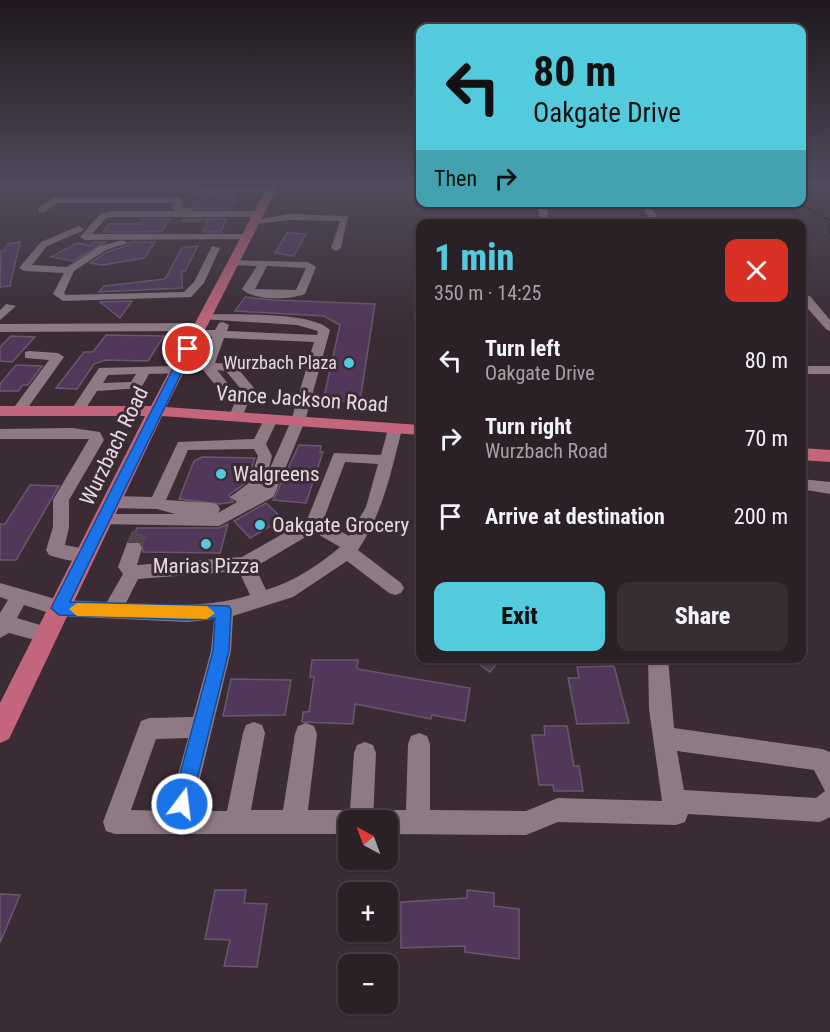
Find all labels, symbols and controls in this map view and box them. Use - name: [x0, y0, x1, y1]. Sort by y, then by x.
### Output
- text: 80 m: [533, 47, 616, 96]
- icon: left: [434, 48, 512, 126]
- text: Oakgate Drive: [533, 97, 681, 129]
- icon: right: [489, 162, 522, 195]
- text: Then: [434, 166, 477, 191]
- text: 1 min: [434, 237, 514, 279]
- button: close: [725, 239, 788, 302]
- text: 350 m · 14:25: [434, 281, 541, 305]
- pin: [162, 323, 213, 374]
- icon: arrive: [171, 332, 204, 365]
- text: Turn left: [485, 336, 560, 361]
- icon: left: [434, 344, 467, 377]
- text: 80 m: [745, 348, 788, 373]
- place label: Wurzbach Plaza: [223, 352, 337, 373]
- marker: Wurzbach Plaza: [342, 356, 356, 370]
- text: Oakgate Drive: [485, 361, 595, 385]
- street label: Vance Jackson Road: [215, 381, 389, 417]
- street label: Wurzbach Road: [75, 383, 153, 509]
- text: Turn right: [485, 414, 572, 439]
- icon: right: [434, 422, 467, 455]
- text: 70 m: [745, 426, 788, 451]
- text: Wurzbach Road: [485, 439, 608, 463]
- place label: Walgreens: [233, 462, 320, 486]
- marker: Walgreens: [214, 467, 228, 481]
- icon: arrive: [434, 500, 467, 533]
- text: Arrive at destination: [485, 504, 665, 529]
- text: 200 m: [734, 504, 788, 529]
- place label: Oakgate Grocery: [272, 513, 410, 537]
- marker: Oakgate Grocery: [253, 518, 267, 532]
- marker: Marias Pizza: [199, 537, 213, 551]
- place label: Marias Pizza: [153, 554, 259, 578]
- button: Exit: [434, 582, 605, 651]
- button: Share: [617, 582, 788, 651]
- position arrow: [150, 772, 214, 836]
- north arrow: [338, 810, 398, 870]
- map controls: [338, 810, 398, 1014]
- button: +: [338, 882, 398, 942]
- button: −: [338, 954, 398, 1014]

